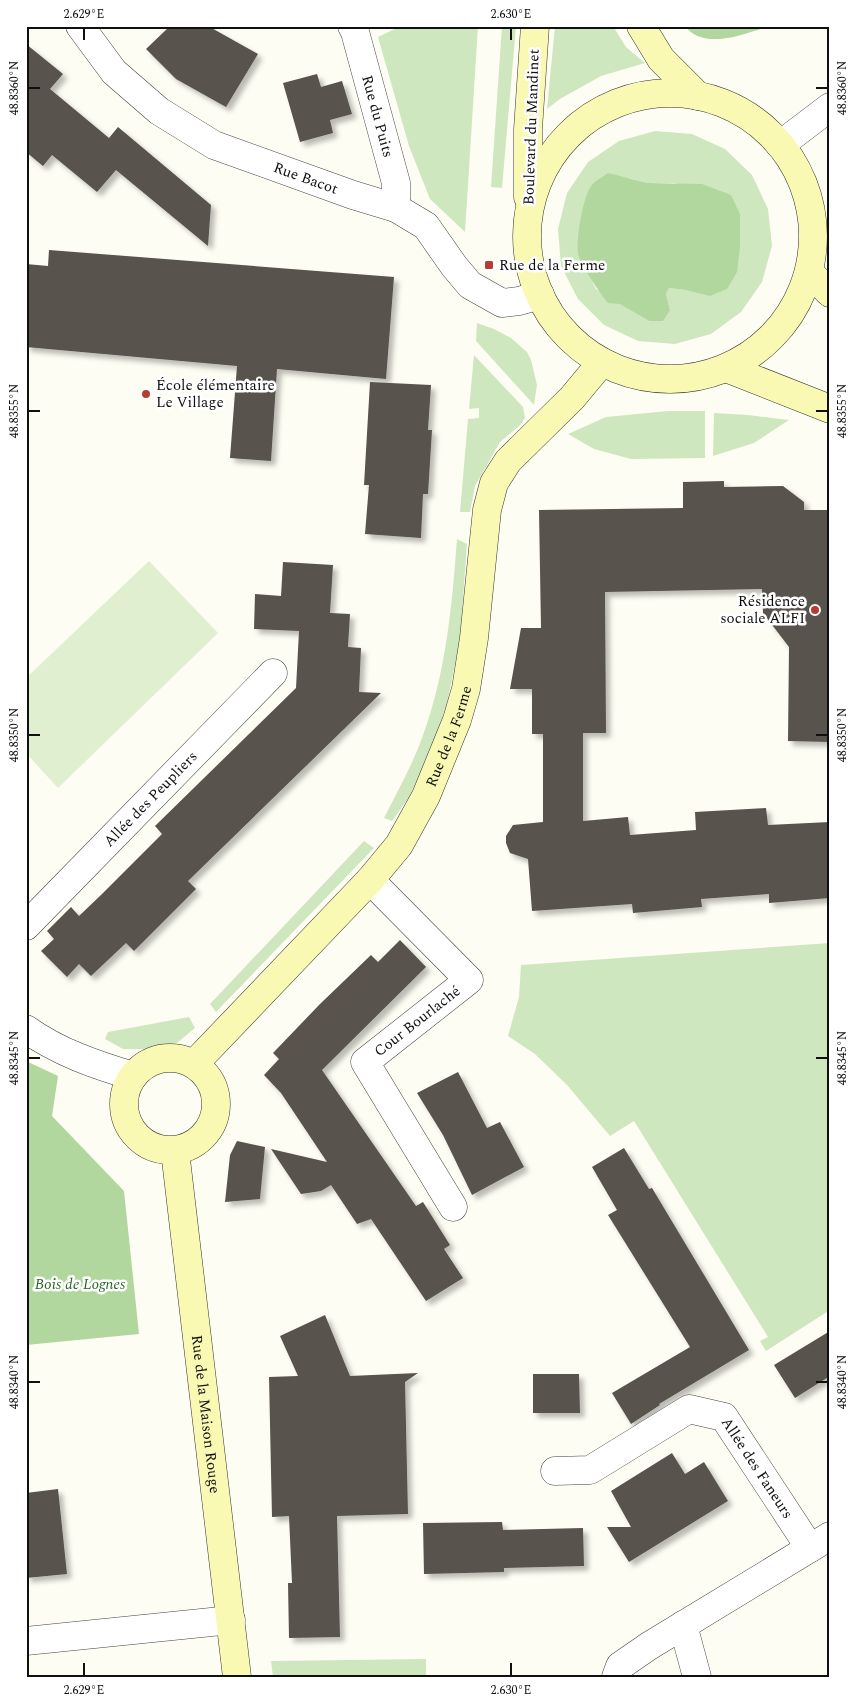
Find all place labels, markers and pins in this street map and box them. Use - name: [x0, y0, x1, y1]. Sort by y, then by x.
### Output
- place label: Rue de la Ferme: [499, 254, 605, 277]
- marker: Rue de la Ferme: [483, 259, 495, 271]
- place label: École élémentaire Le Village: [156, 374, 275, 414]
- marker: École élémentaire Le Village: [140, 388, 152, 400]
- place label: Résidence sociale ALFI: [720, 590, 805, 630]
- marker: Résidence sociale ALFI: [809, 604, 821, 616]

